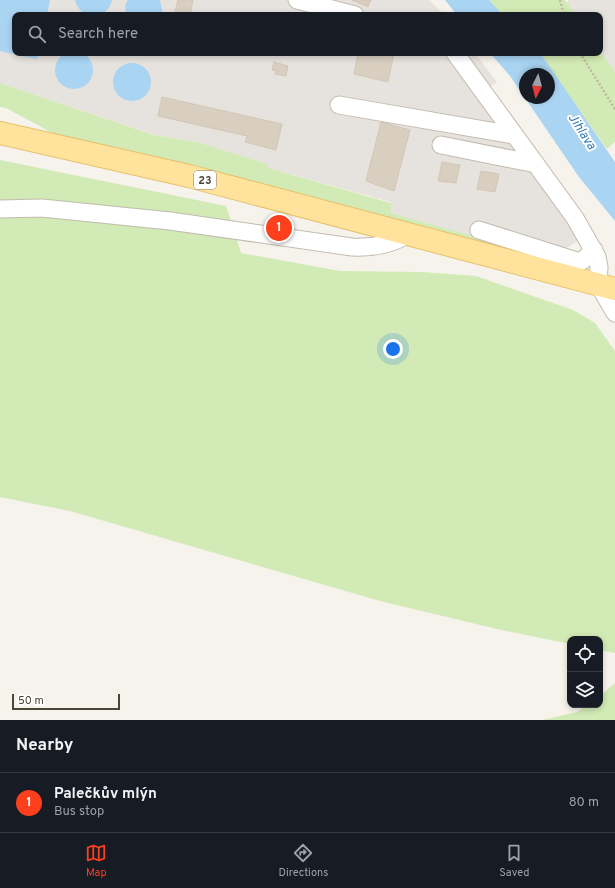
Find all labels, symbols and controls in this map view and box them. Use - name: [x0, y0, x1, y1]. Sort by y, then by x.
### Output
- search box: [12, 12, 603, 56]
- icon: search: [26, 23, 48, 45]
- text: Search here: [58, 25, 138, 44]
- north arrow: [519, 68, 555, 104]
- water label: Jihlava: [564, 111, 599, 153]
- road number: 23: [194, 171, 216, 189]
- pin: 1: [266, 213, 292, 243]
- your location: [383, 339, 403, 359]
- map controls: [567, 636, 603, 708]
- button: locate: [567, 636, 603, 672]
- button: layers: [567, 672, 603, 708]
- scale bar: [12, 692, 120, 711]
- text: 50 m: [18, 694, 44, 708]
- text: Nearby: [16, 735, 73, 757]
- text: Palečkův mlýn: [54, 785, 157, 804]
- text: 1: [26, 795, 32, 811]
- text: 80 m: [569, 795, 599, 811]
- text: Bus stop: [54, 804, 104, 820]
- tab: Map: [85, 842, 107, 880]
- tab: Directions: [278, 842, 328, 880]
- tab: Saved: [499, 842, 530, 880]

